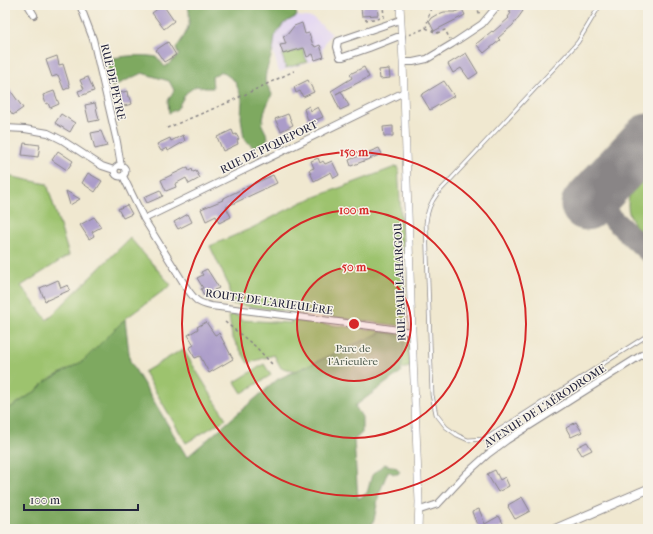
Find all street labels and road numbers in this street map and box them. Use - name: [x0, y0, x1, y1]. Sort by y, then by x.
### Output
- street label: RUE DE PEYRE: [98, 43, 128, 122]
- street label: RUE DE PIQUEPORT: [218, 117, 321, 176]
- street label: RUE PAUL LAHARGOU: [391, 222, 409, 341]
- street label: ROUTE DE L'ARIEULÈRE: [204, 287, 334, 317]
- street label: AVENUE DE L'AÉRODROME: [481, 362, 609, 451]

